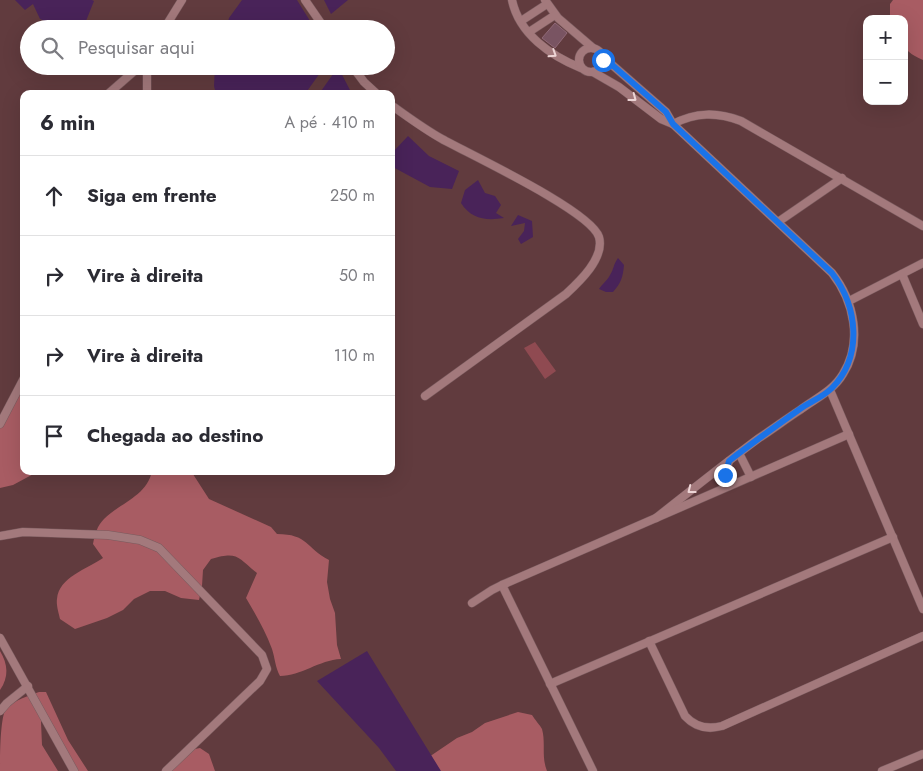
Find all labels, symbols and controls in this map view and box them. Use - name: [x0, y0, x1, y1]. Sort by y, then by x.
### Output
- map controls: [863, 15, 908, 105]
- button: +: [863, 15, 908, 60]
- search box: [20, 20, 395, 75]
- icon: search: [38, 34, 66, 62]
- text: Pesquisar aqui: [78, 34, 195, 61]
- one-way arrow: [547, 48, 556, 57]
- route start: [592, 49, 615, 72]
- button: −: [863, 60, 908, 105]
- one-way arrow: [627, 92, 637, 101]
- text: 6 min: [40, 108, 95, 138]
- text: A pé · 410 m: [284, 111, 375, 134]
- icon: ahead: [40, 182, 68, 210]
- text: Siga em frente: [87, 182, 217, 209]
- text: 250 m: [330, 184, 375, 207]
- icon: right: [40, 262, 68, 290]
- text: Vire à direita: [87, 262, 203, 289]
- text: 50 m: [339, 264, 375, 287]
- icon: right: [40, 342, 68, 370]
- text: Vire à direita: [87, 342, 203, 369]
- text: 110 m: [334, 344, 375, 367]
- icon: arrive: [40, 422, 68, 450]
- text: Chegada ao destino: [87, 422, 263, 449]
- route end: [714, 464, 737, 487]
- one-way arrow: [688, 485, 697, 493]

